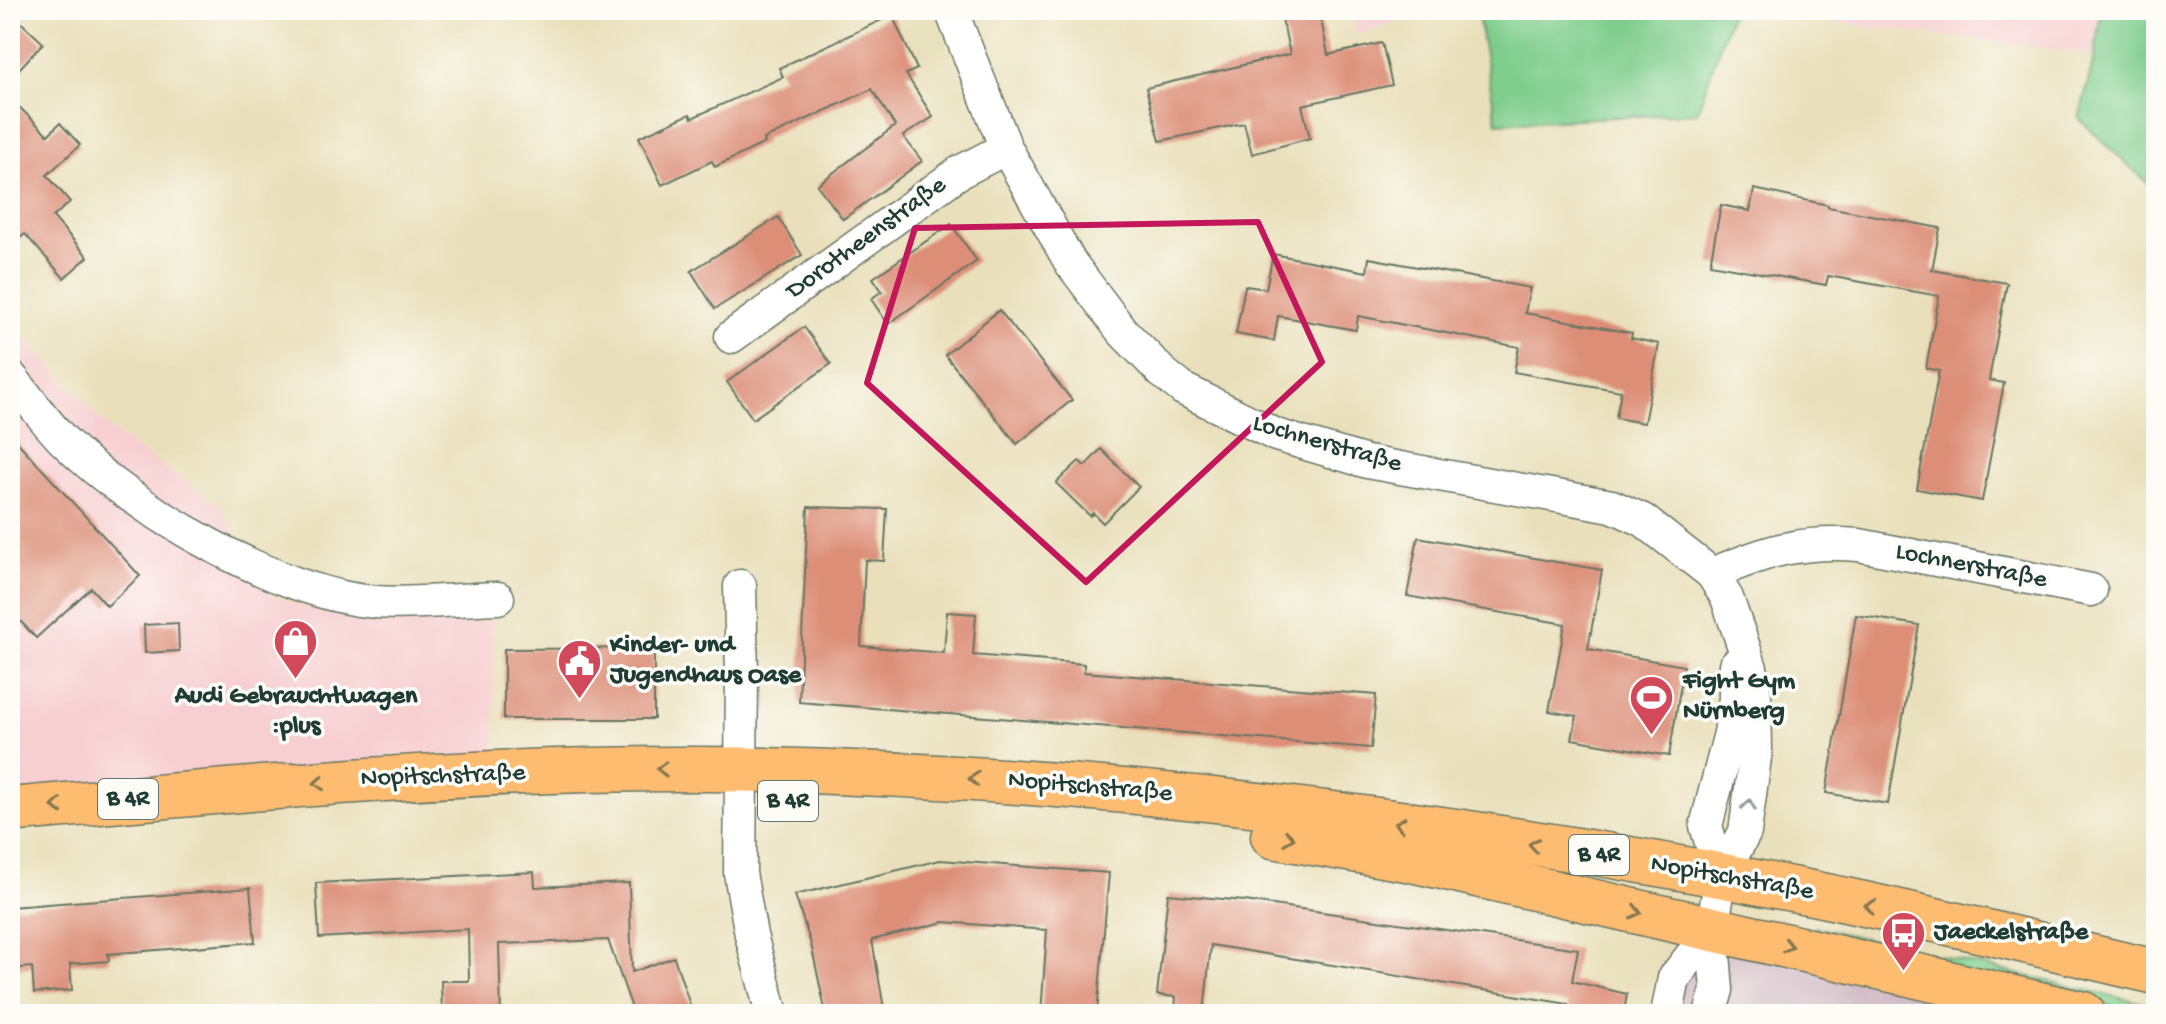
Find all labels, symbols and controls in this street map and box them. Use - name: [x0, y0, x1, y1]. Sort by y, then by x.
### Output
- street label: Dorotheenstraße: [779, 170, 953, 309]
- street label: Lochnerstraße: [1249, 409, 1406, 481]
- street label: Lochnerstraße: [1893, 537, 2050, 597]
- shop icon: Audi Gebrauchtwagen :plus: [272, 618, 320, 681]
- place label: Kinder- und Jugendhaus Oase: [609, 631, 803, 692]
- public building icon: Kinder- und Jugendhaus Oase: [555, 637, 603, 700]
- place label: Fight Gym Nürnberg: [1682, 667, 1796, 728]
- sports icon: Fight Gym Nürnberg: [1628, 673, 1676, 736]
- place label: Audi Gebrauchtwagen :plus: [174, 682, 418, 743]
- street label: Nopitschstraße: [360, 759, 527, 795]
- one-way arrow: [655, 760, 668, 778]
- street label: Nopitschstraße: [1006, 765, 1174, 811]
- one-way arrow: [967, 771, 980, 788]
- one-way arrow: [312, 774, 325, 791]
- road number: B 4R: [98, 779, 158, 819]
- road number: B 4R: [758, 781, 818, 821]
- one-way arrow: [50, 797, 63, 814]
- one-way arrow: [1740, 798, 1757, 812]
- one-way arrow: [1393, 816, 1406, 833]
- one-way arrow: [1282, 829, 1296, 846]
- road number: B 4R: [1569, 835, 1629, 875]
- one-way arrow: [1527, 837, 1541, 854]
- street label: Nopitschstraße: [1648, 849, 1816, 909]
- one-way arrow: [1864, 898, 1878, 915]
- one-way arrow: [1628, 903, 1642, 920]
- bus stop icon: Jaeckelstraße: [1879, 909, 1927, 972]
- place label: Jaeckelstraße: [1933, 918, 2090, 949]
- one-way arrow: [1780, 937, 1794, 954]

